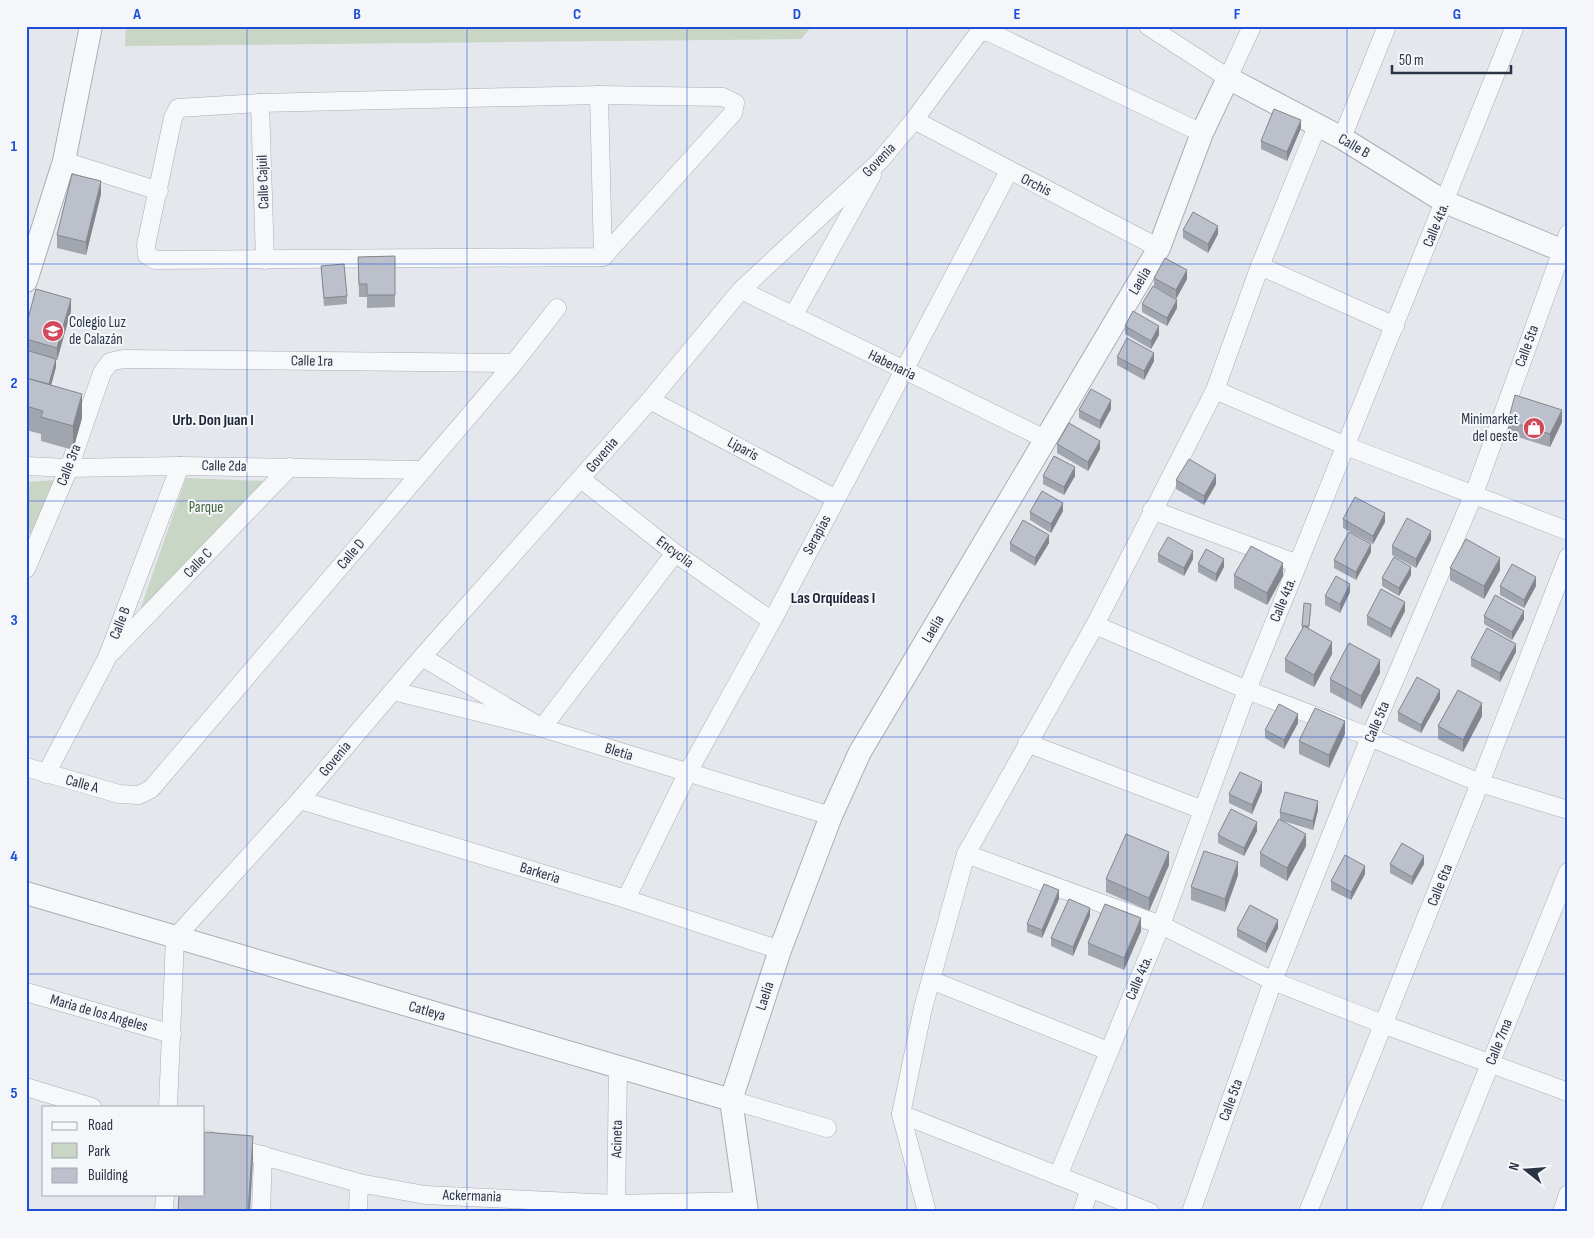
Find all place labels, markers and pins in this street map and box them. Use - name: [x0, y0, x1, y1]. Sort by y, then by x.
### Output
- place label: Colegio Luz de Calazán: [69, 313, 126, 349]
- school or university icon: Colegio Luz de Calazán: [41, 319, 65, 343]
- place label: Minimarket del oeste: [1461, 410, 1518, 446]
- shop icon: Minimarket del oeste: [1522, 416, 1546, 440]

